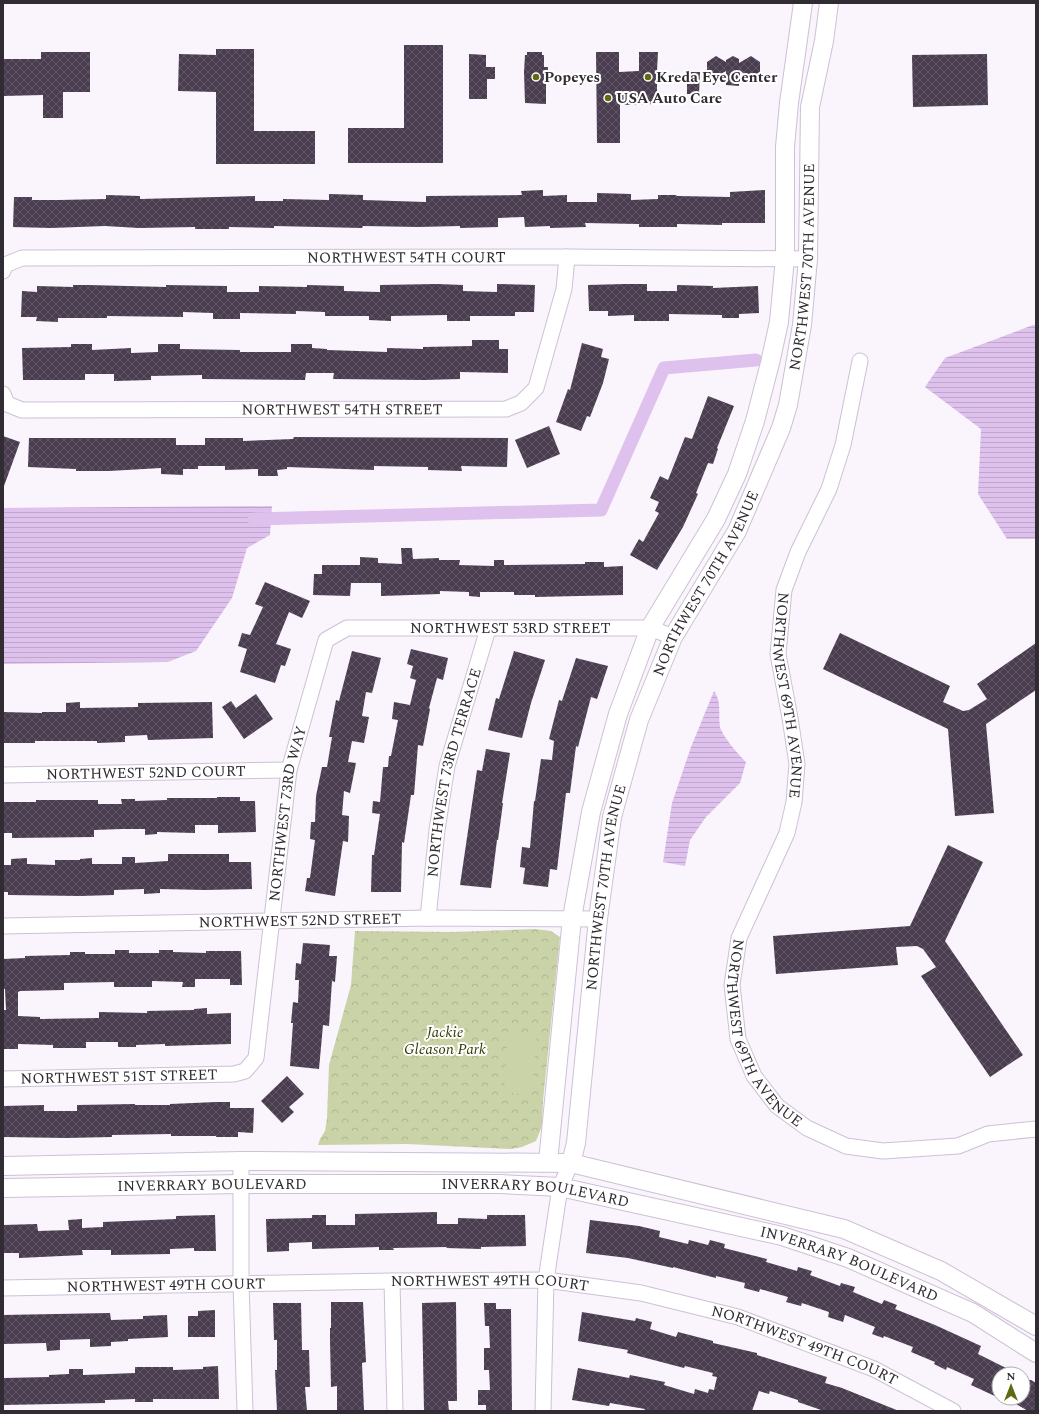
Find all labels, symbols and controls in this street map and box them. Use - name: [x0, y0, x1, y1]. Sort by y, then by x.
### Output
- place label: Popeyes: [544, 66, 600, 89]
- place label: Kreda Eye Center: [656, 66, 778, 89]
- marker: Popeyes: [531, 72, 541, 82]
- marker: Kreda Eye Center: [643, 72, 653, 82]
- place label: USA Auto Care: [616, 87, 722, 110]
- marker: USA Auto Care: [603, 93, 613, 103]
- street label: NORTHWEST 70TH AVENUE: [783, 163, 821, 373]
- street label: NORTHWEST 54TH COURT: [307, 246, 506, 269]
- street label: NORTHWEST 54TH STREET: [241, 398, 443, 422]
- street label: NORTHWEST 70TH AVENUE: [647, 487, 765, 680]
- street label: NORTHWEST 69TH AVENUE: [765, 591, 808, 799]
- street label: NORTHWEST 53RD STREET: [410, 617, 611, 640]
- street label: NORTHWEST 73RD TERRACE: [421, 665, 488, 878]
- street label: NORTHWEST 73RD WAY: [263, 723, 313, 903]
- street label: NORTHWEST 52ND COURT: [46, 760, 246, 786]
- street label: NORTHWEST 70TH AVENUE: [580, 782, 633, 992]
- street label: NORTHWEST 52ND STREET: [199, 908, 401, 934]
- street label: NORTHWEST 69TH AVENUE: [720, 937, 807, 1133]
- park label: Jackie Gleason Park: [404, 1021, 486, 1061]
- street label: NORTHWEST 51ST STREET: [20, 1063, 218, 1091]
- street label: INVERRARY BOULEVARD: [117, 1173, 307, 1198]
- street label: INVERRARY BOULEVARD: [441, 1173, 631, 1214]
- street label: INVERRARY BOULEVARD: [758, 1220, 942, 1308]
- street label: NORTHWEST 49TH COURT: [391, 1269, 590, 1298]
- street label: NORTHWEST 49TH COURT: [67, 1272, 265, 1299]
- street label: NORTHWEST 49TH COURT: [709, 1300, 902, 1392]
- north arrow: [991, 1366, 1031, 1406]
- text: N: [1007, 1368, 1016, 1385]

